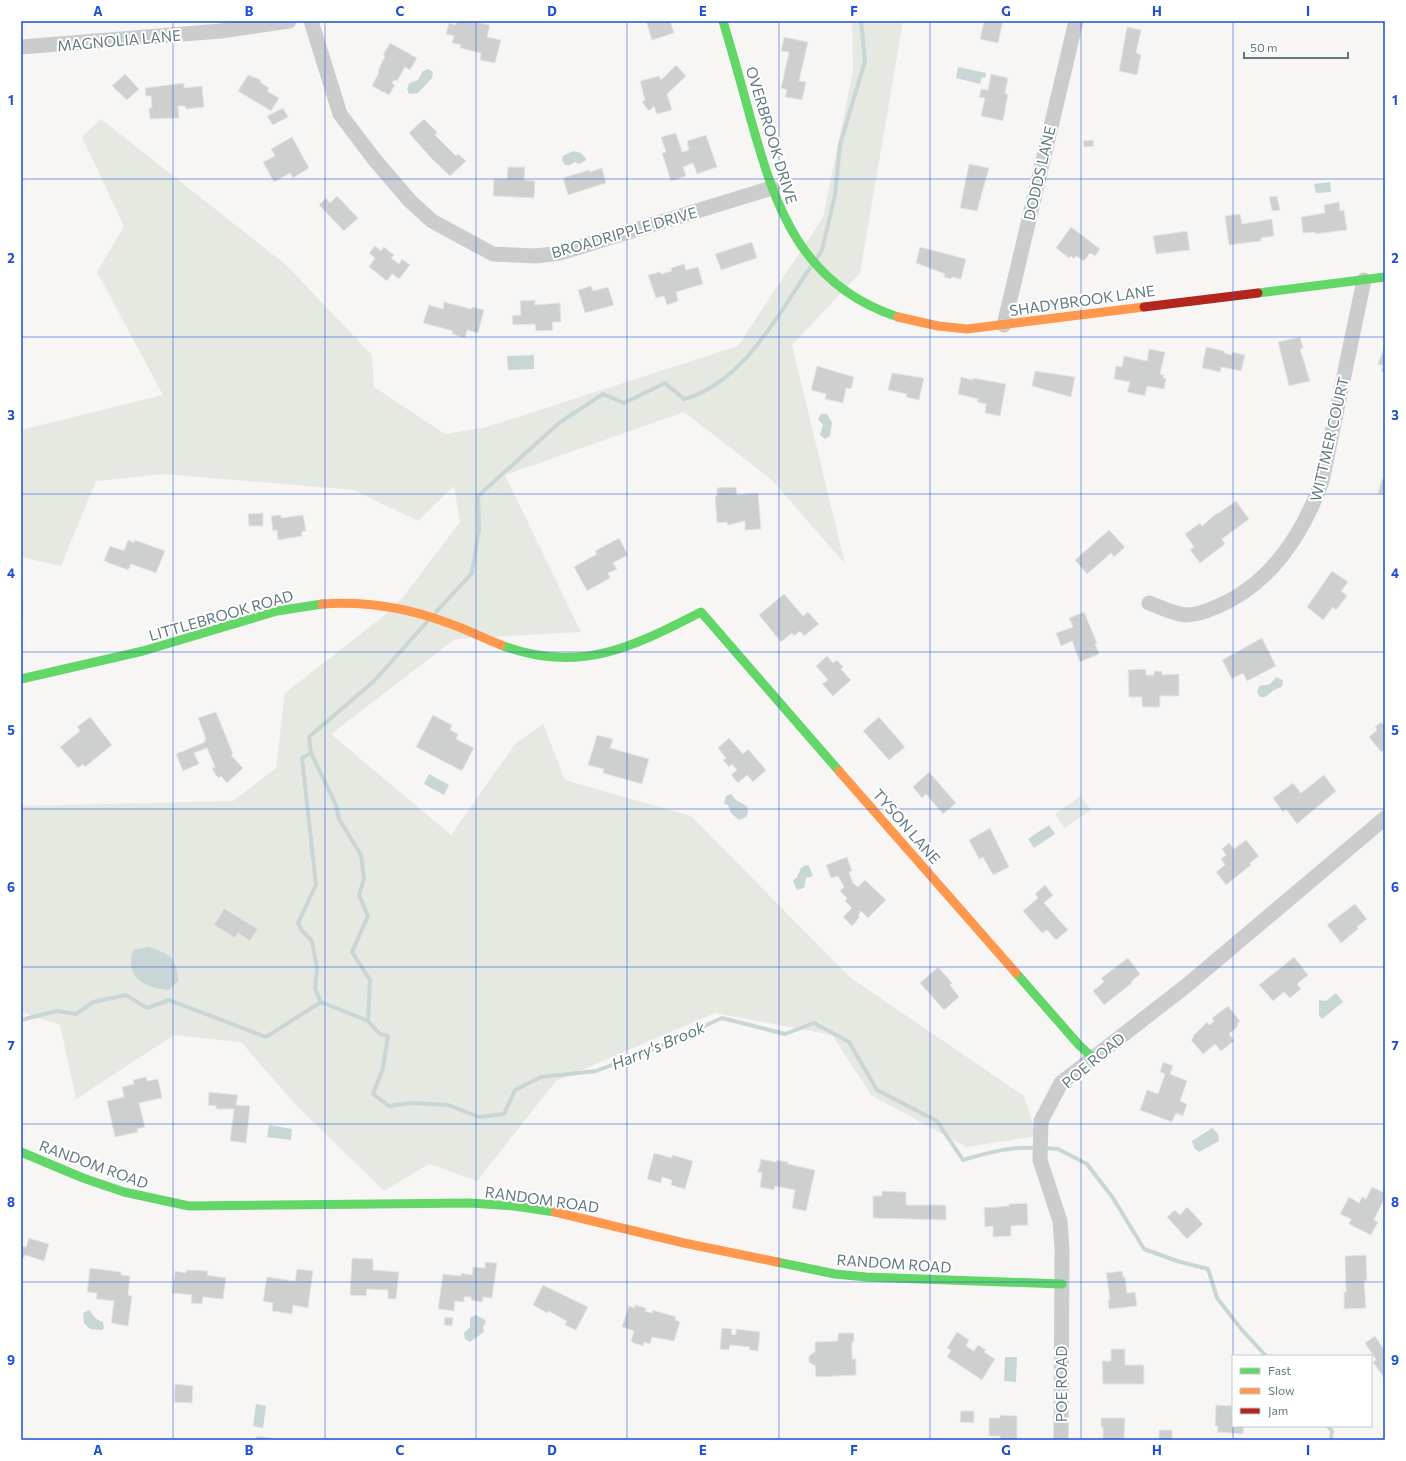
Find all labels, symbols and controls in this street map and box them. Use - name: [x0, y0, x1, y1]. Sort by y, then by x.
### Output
- text: A: [93, 3, 103, 19]
- text: B: [245, 3, 254, 19]
- text: C: [396, 3, 405, 19]
- text: D: [547, 3, 557, 19]
- text: E: [699, 3, 707, 19]
- text: F: [850, 3, 858, 19]
- text: G: [1001, 3, 1011, 19]
- text: H: [1152, 3, 1162, 19]
- text: I: [1306, 3, 1310, 19]
- street label: MAGNOLIA LANE: [56, 26, 182, 54]
- scale bar: [1244, 34, 1348, 60]
- text: 50 m: [1250, 40, 1278, 54]
- street label: OVERBROOK DRIVE: [743, 64, 801, 206]
- text: 1: [8, 92, 14, 108]
- text: 1: [1392, 92, 1398, 108]
- street label: DODDS LANE: [1019, 124, 1059, 222]
- street label: BROADRIPPLE DRIVE: [549, 203, 699, 261]
- text: 2: [7, 250, 15, 266]
- text: 2: [1391, 250, 1399, 266]
- street label: SHADYBROOK LANE: [1008, 281, 1156, 319]
- street label: WITTMER COURT: [1306, 375, 1352, 503]
- text: 3: [7, 407, 15, 423]
- text: 3: [1391, 407, 1399, 423]
- text: 4: [7, 565, 15, 581]
- text: 4: [1391, 565, 1399, 581]
- street label: LITTLEBROOK ROAD: [147, 586, 295, 644]
- text: 5: [7, 722, 15, 738]
- text: 5: [1391, 722, 1399, 738]
- street label: TYSON LANE: [870, 785, 945, 867]
- text: 6: [7, 879, 15, 895]
- text: 6: [1391, 879, 1399, 895]
- water label: Harry's Brook: [609, 1017, 708, 1073]
- street label: POE ROAD: [1058, 1029, 1128, 1091]
- text: 7: [7, 1037, 15, 1053]
- text: 7: [1391, 1037, 1399, 1053]
- street label: RANDOM ROAD: [37, 1136, 151, 1192]
- street label: RANDOM ROAD: [484, 1182, 600, 1216]
- text: 8: [7, 1194, 15, 1210]
- text: 8: [1391, 1194, 1399, 1210]
- street label: RANDOM ROAD: [836, 1250, 952, 1276]
- street label: POE ROAD: [1052, 1346, 1070, 1422]
- text: 9: [7, 1352, 15, 1368]
- text: 9: [1391, 1352, 1399, 1368]
- legend: [1232, 1355, 1372, 1427]
- text: Fast: [1268, 1363, 1291, 1377]
- text: Slow: [1268, 1383, 1295, 1397]
- text: Jam: [1268, 1403, 1288, 1418]
- text: A: [93, 1442, 103, 1458]
- text: B: [245, 1442, 254, 1458]
- text: C: [396, 1442, 405, 1458]
- text: D: [547, 1442, 557, 1458]
- text: E: [699, 1442, 707, 1458]
- text: F: [850, 1442, 858, 1458]
- text: G: [1001, 1442, 1011, 1458]
- text: H: [1152, 1442, 1162, 1458]
- text: I: [1306, 1442, 1310, 1458]

